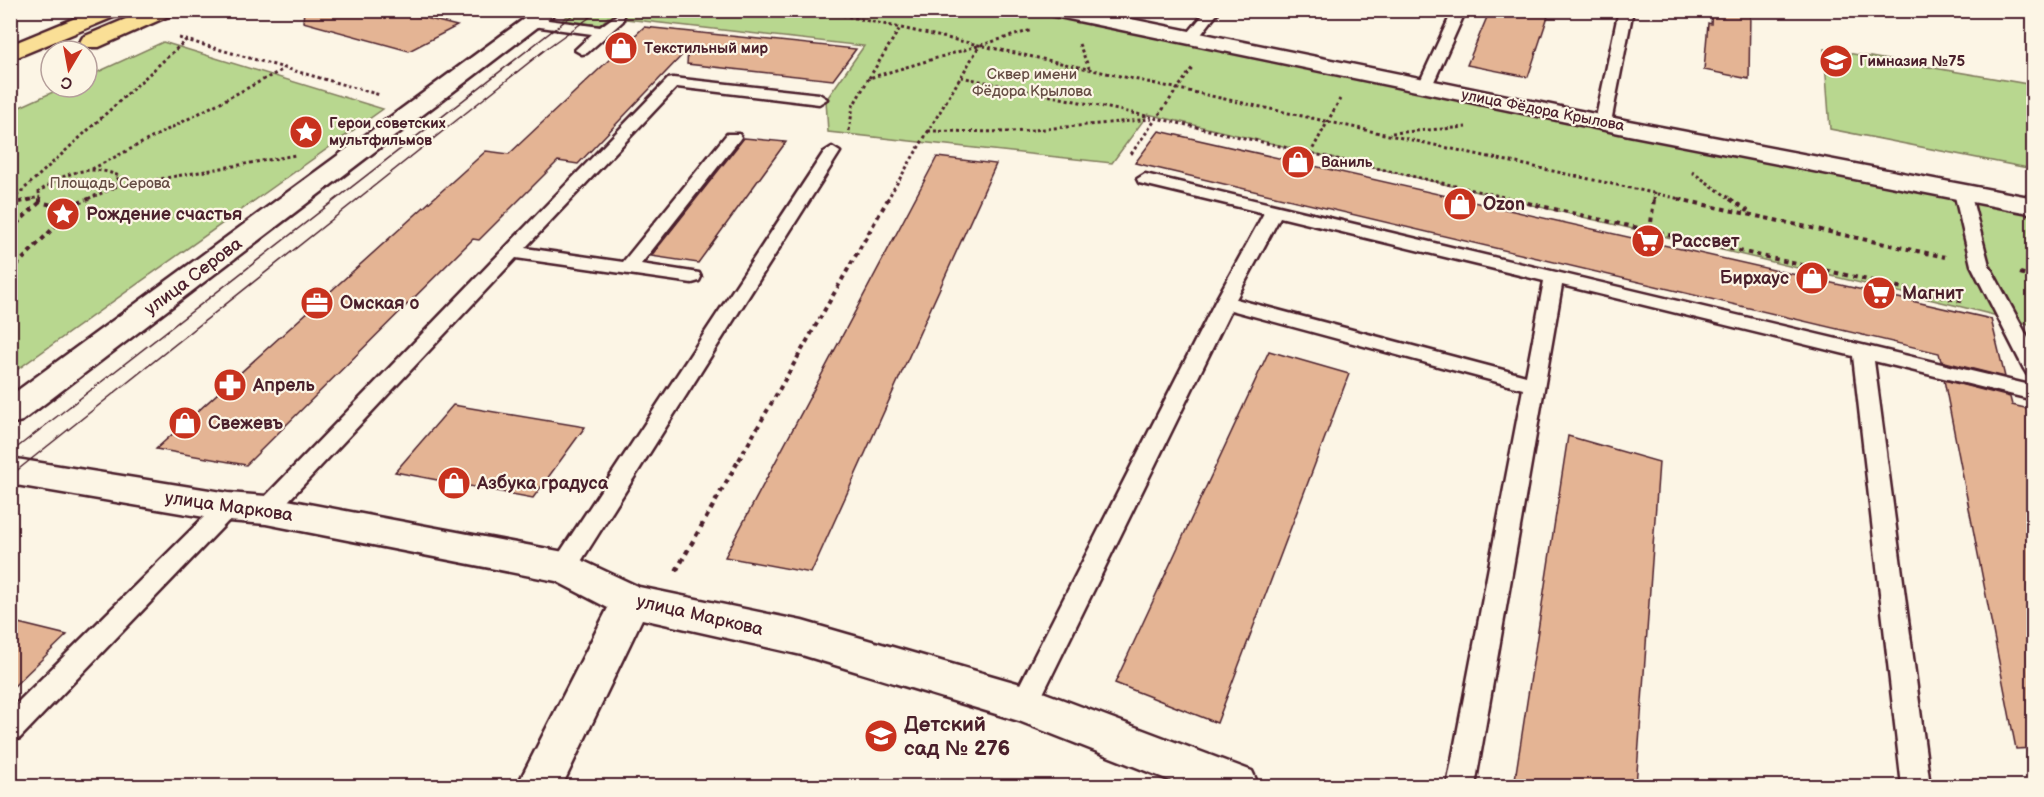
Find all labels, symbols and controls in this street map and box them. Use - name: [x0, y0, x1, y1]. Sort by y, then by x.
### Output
- shop icon: Текстильный мир: [603, 30, 639, 66]
- north arrow: [39, 39, 99, 99]
- place label: Текстильный мир: [644, 39, 768, 58]
- school or university icon: Гимназия №75: [1818, 43, 1854, 79]
- place label: Гимназия №75: [1859, 52, 1966, 71]
- park label: Сквер имени Фёдора Крылова: [972, 65, 1092, 101]
- text: С: [60, 72, 74, 93]
- street label: улица Фёдора Крылова: [1460, 85, 1626, 136]
- place icon: Герои советских мультфильмов: [288, 114, 324, 150]
- place label: Герои советских мультфильмов: [329, 114, 446, 150]
- shop icon: Ваниль: [1280, 144, 1316, 180]
- place label: Ваниль: [1321, 153, 1373, 172]
- park label: Площадь Серова: [50, 174, 171, 193]
- shop icon: Ozon: [1442, 186, 1478, 222]
- place label: Ozon: [1483, 194, 1525, 215]
- place icon: Рождение счастья: [45, 196, 81, 232]
- place label: Рождение счастья: [86, 204, 242, 225]
- supermarket icon: Рассвет: [1630, 223, 1666, 259]
- place label: Рассвет: [1671, 231, 1740, 252]
- street label: улица Серова: [140, 233, 246, 320]
- shop icon: Бирхаус: [1794, 260, 1830, 296]
- place label: Бирхаус: [1720, 268, 1789, 289]
- supermarket icon: Магнит: [1861, 275, 1897, 311]
- place label: Магнит: [1902, 283, 1964, 304]
- office icon: Омская о: [299, 285, 335, 321]
- place label: Омская о: [340, 293, 419, 314]
- pharmacy icon: Апрель: [212, 367, 248, 403]
- place label: Апрель: [252, 375, 316, 396]
- shop icon: Свежевъ: [167, 405, 203, 441]
- place label: Свежевъ: [208, 413, 283, 434]
- shop icon: Азбука градуса: [436, 465, 472, 501]
- place label: Азбука градуса: [476, 473, 609, 494]
- street label: улица Маркова: [163, 487, 295, 526]
- street label: улица Маркова: [635, 591, 766, 640]
- place label: Детский сад № 276: [904, 712, 1010, 761]
- school or university icon: Детский сад № 276: [863, 718, 899, 754]

